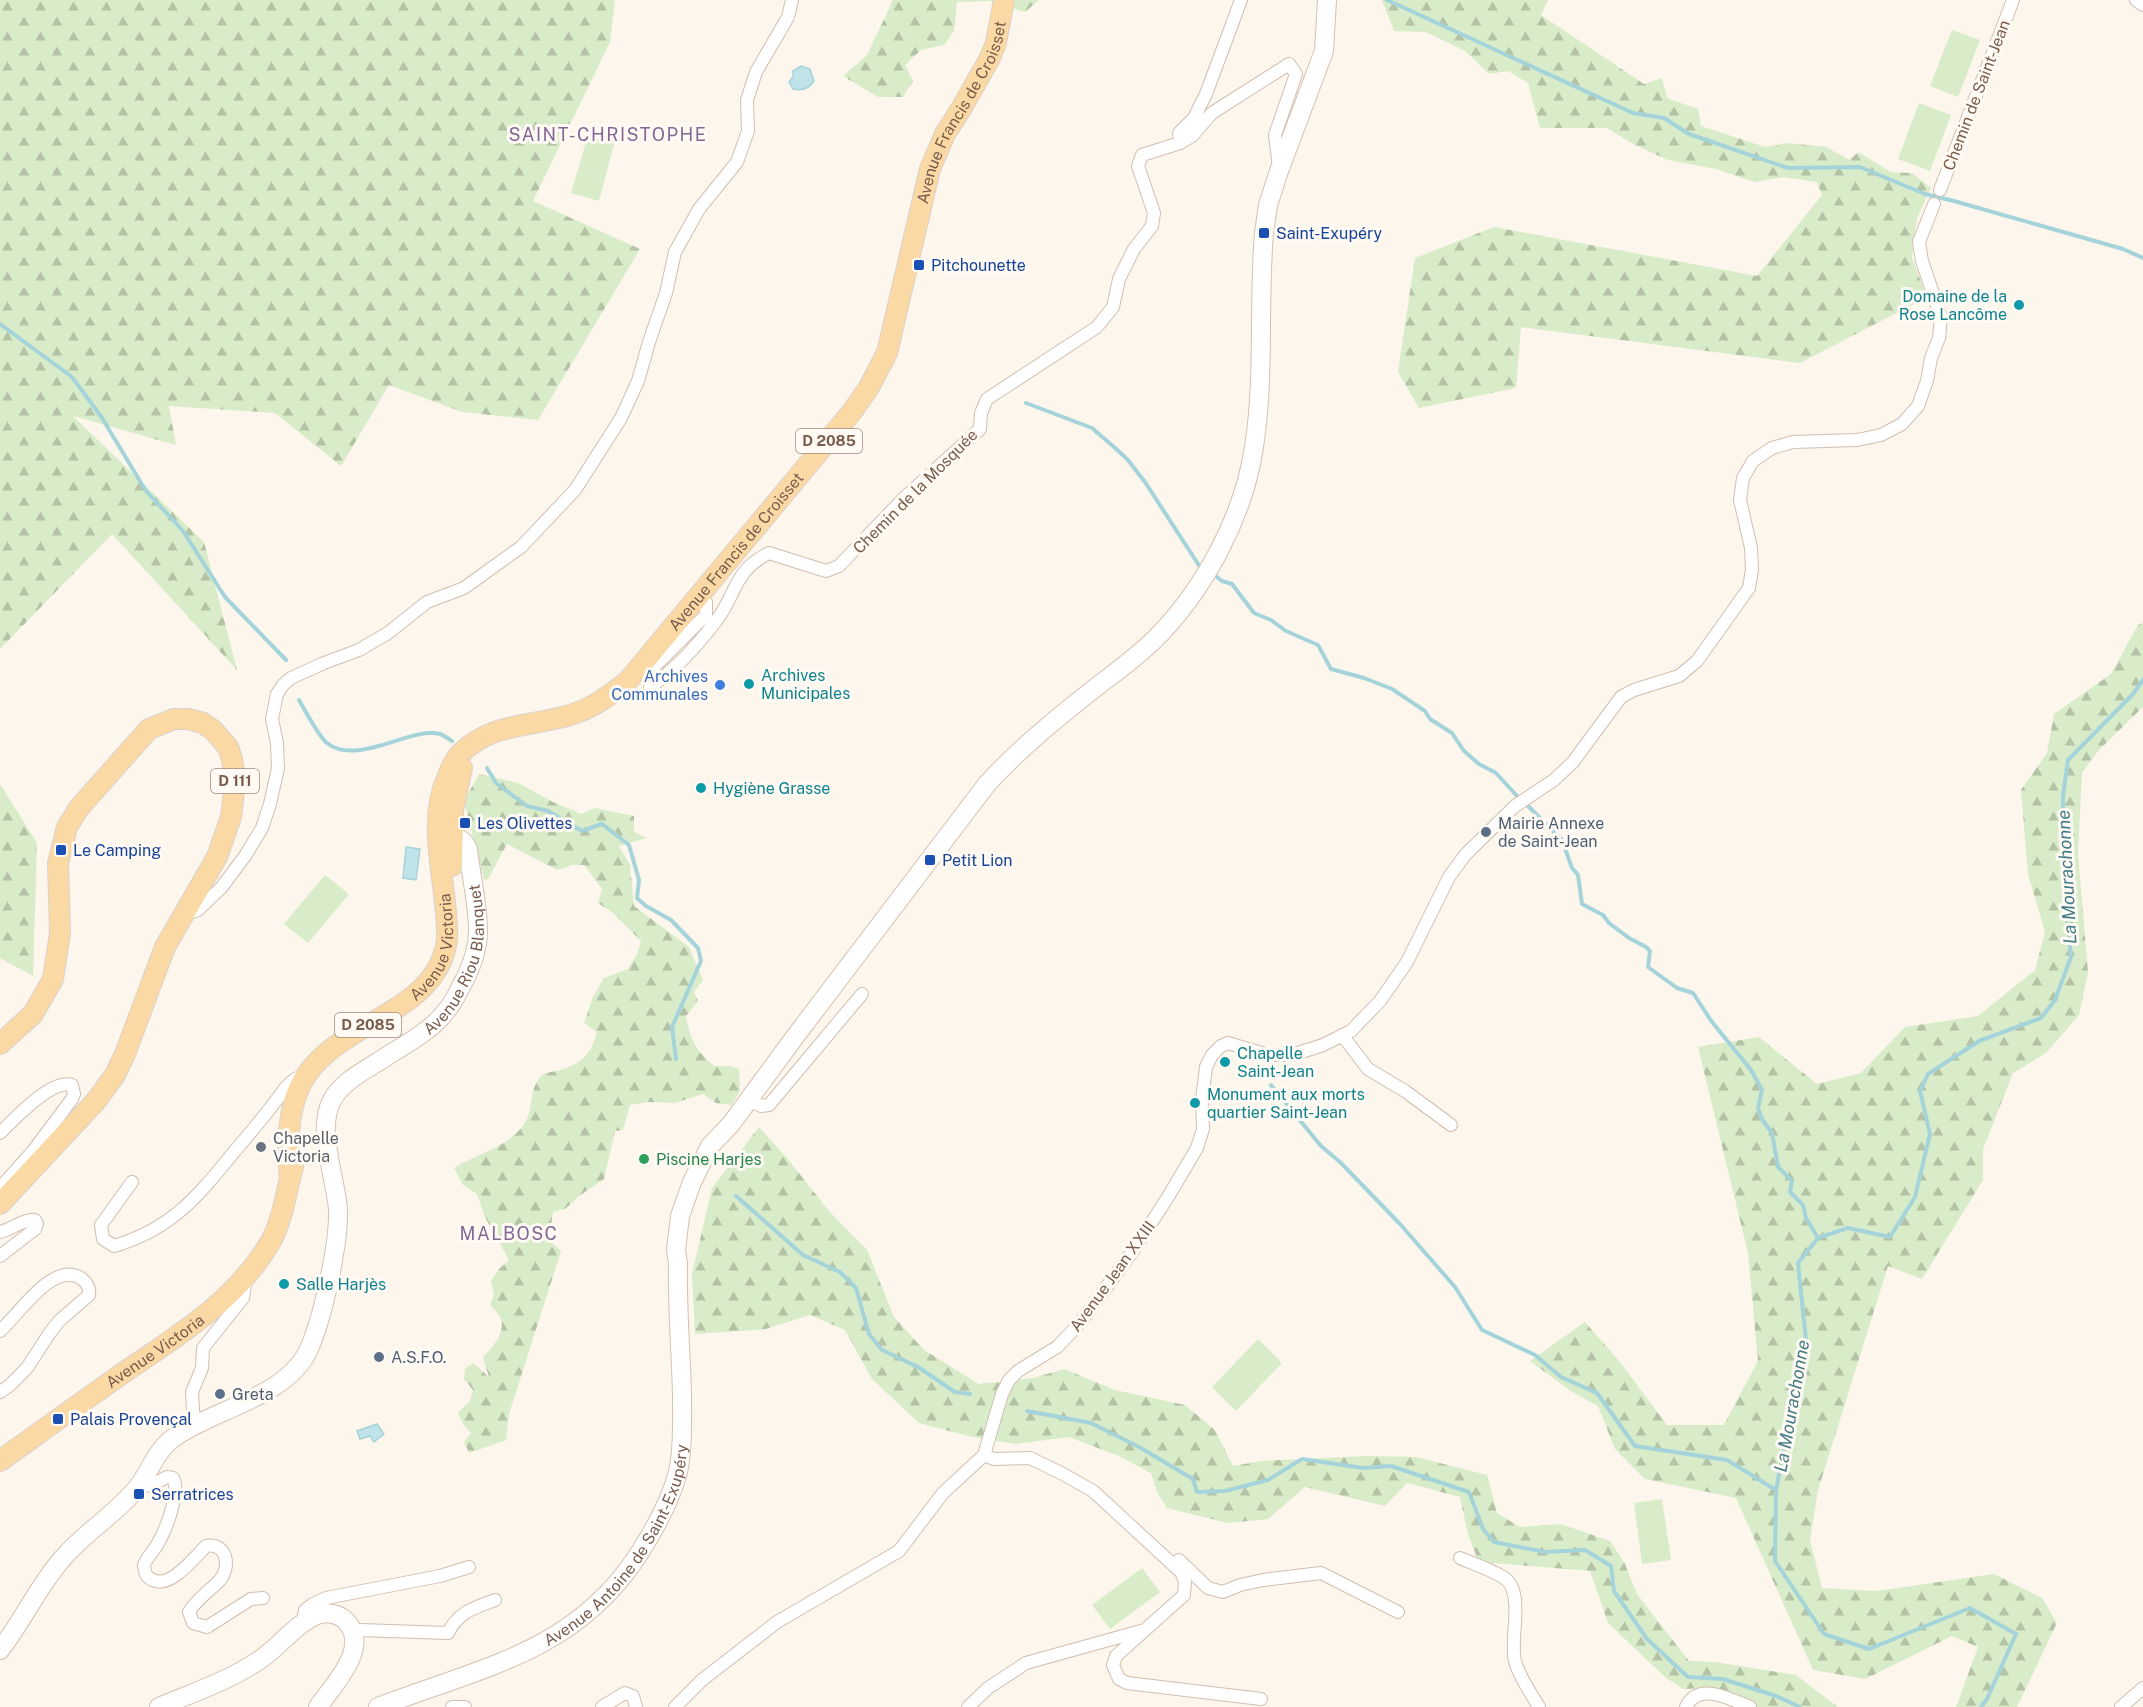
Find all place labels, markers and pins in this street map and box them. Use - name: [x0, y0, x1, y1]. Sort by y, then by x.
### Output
- place label: Saint-Exupéry: [1276, 224, 1383, 243]
- marker: Saint-Exupéry: [1257, 226, 1271, 240]
- place label: Pitchounette: [931, 256, 1026, 275]
- marker: Pitchounette: [912, 258, 926, 272]
- place label: Domaine de la Rose Lancôme: [1899, 287, 2007, 324]
- marker: Domaine de la Rose Lancôme: [2012, 298, 2026, 312]
- place label: Archives Municipales: [761, 666, 850, 703]
- place label: Archives Communales: [611, 667, 708, 704]
- marker: Archives Municipales: [742, 677, 756, 691]
- marker: Archives Communales: [713, 678, 727, 692]
- place label: Hygiène Grasse: [713, 779, 830, 798]
- marker: Hygiène Grasse: [694, 781, 708, 795]
- place label: Les Olivettes: [477, 814, 572, 833]
- place label: Mairie Annexe de Saint-Jean: [1498, 814, 1604, 851]
- marker: Les Olivettes: [458, 816, 472, 830]
- marker: Mairie Annexe de Saint-Jean: [1479, 825, 1493, 839]
- place label: Le Camping: [73, 841, 161, 860]
- marker: Le Camping: [54, 843, 68, 857]
- place label: Petit Lion: [942, 851, 1013, 870]
- marker: Petit Lion: [923, 853, 937, 867]
- place label: Chapelle Saint-Jean: [1237, 1044, 1314, 1081]
- marker: Chapelle Saint-Jean: [1218, 1055, 1232, 1069]
- place label: Monument aux morts quartier Saint-Jean: [1207, 1085, 1365, 1122]
- marker: Monument aux morts quartier Saint-Jean: [1188, 1096, 1202, 1110]
- place label: Chapelle Victoria: [273, 1129, 339, 1166]
- marker: Chapelle Victoria: [254, 1140, 268, 1154]
- place label: Piscine Harjes: [656, 1150, 762, 1169]
- marker: Piscine Harjes: [637, 1152, 651, 1166]
- place label: Salle Harjès: [296, 1275, 386, 1294]
- marker: Salle Harjès: [277, 1277, 291, 1291]
- place label: A.S.F.O.: [391, 1348, 446, 1367]
- marker: A.S.F.O.: [372, 1350, 386, 1364]
- place label: Greta: [232, 1385, 274, 1404]
- marker: Greta: [213, 1387, 227, 1401]
- place label: Palais Provençal: [70, 1410, 192, 1429]
- marker: Palais Provençal: [51, 1412, 65, 1426]
- place label: Serratrices: [151, 1485, 234, 1504]
- marker: Serratrices: [132, 1487, 146, 1501]

